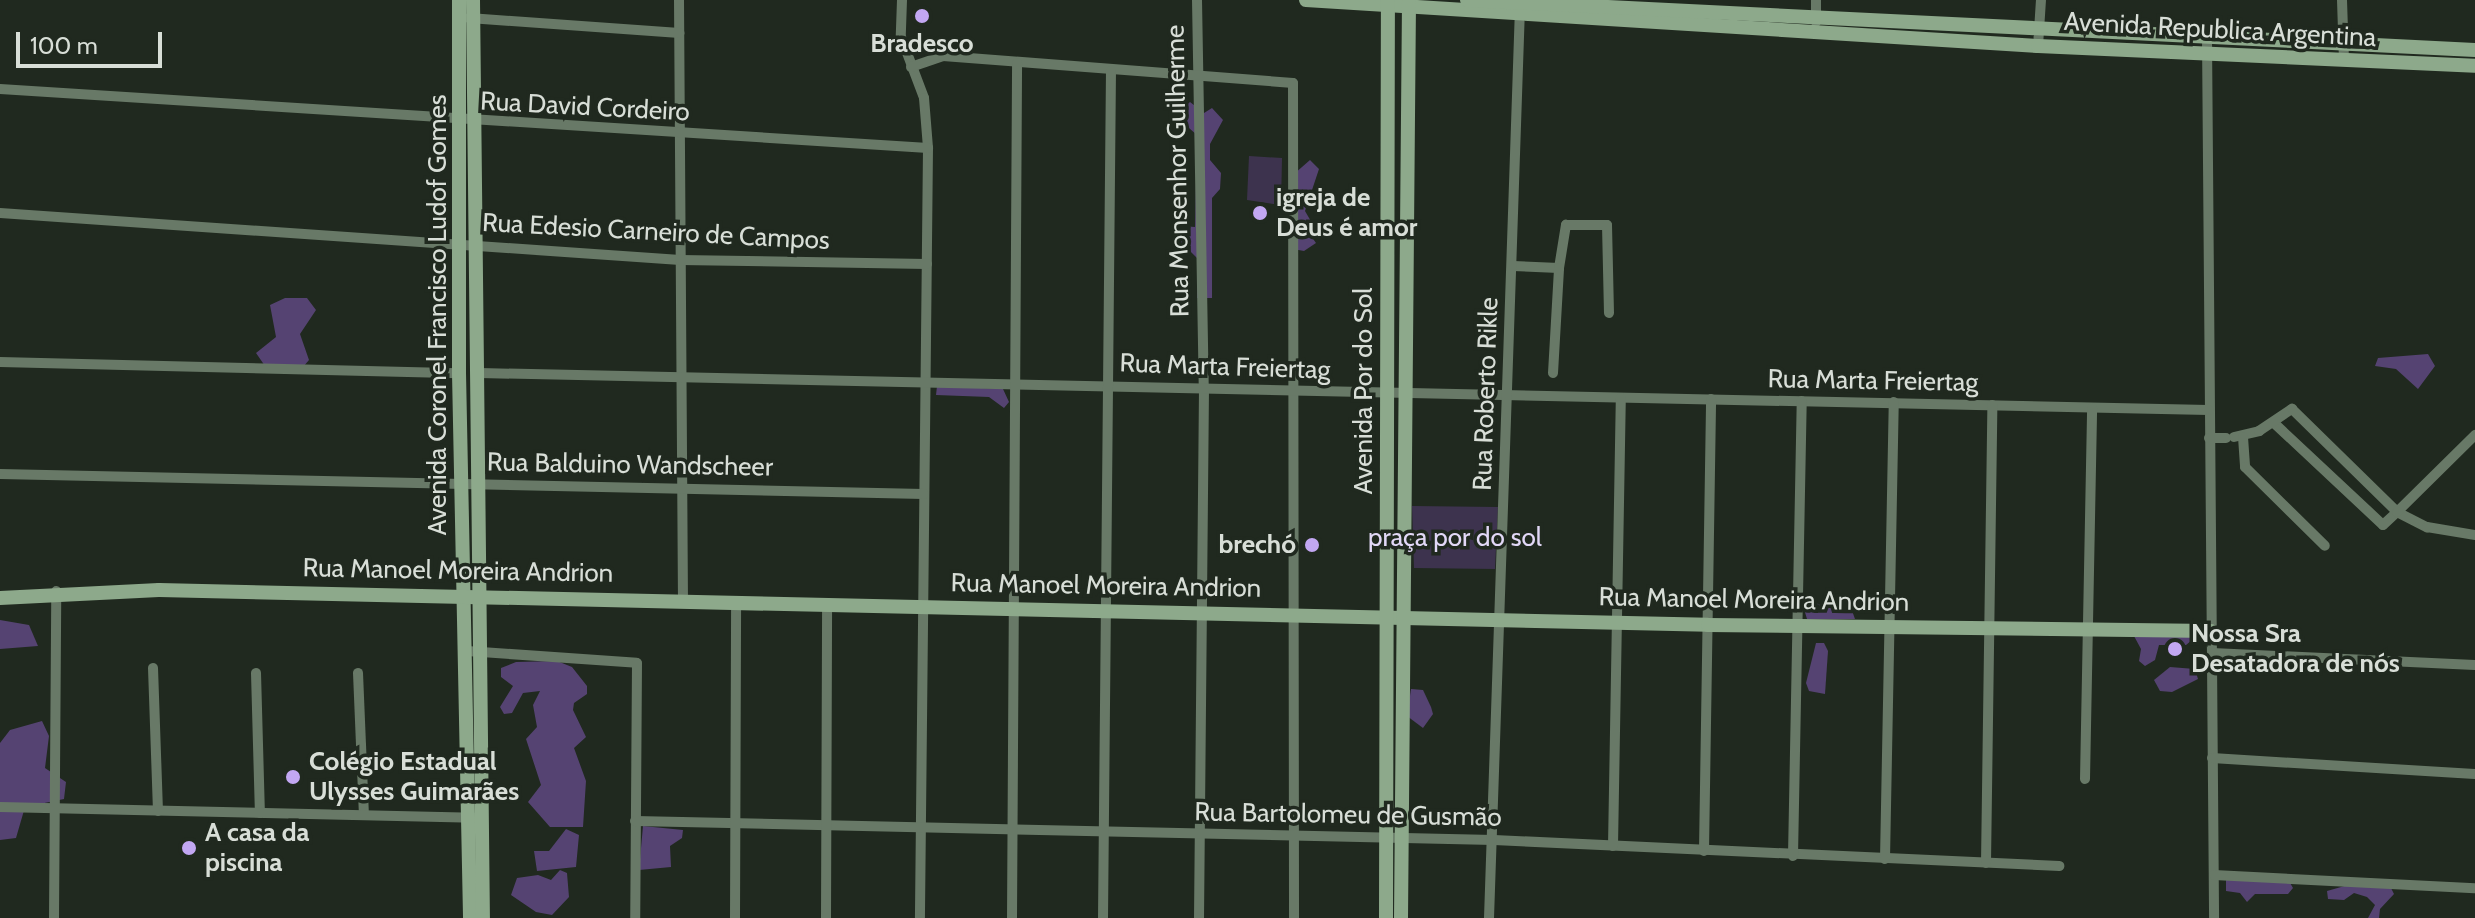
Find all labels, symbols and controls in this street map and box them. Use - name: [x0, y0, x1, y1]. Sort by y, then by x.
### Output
- street label: Avenida Republica Argentina: [2063, 6, 2377, 54]
- marker: Bradesco: [913, 7, 931, 25]
- scale bar: [20, 16, 166, 66]
- street label: Rua Monsenhor Guilherme: [1160, 25, 1196, 317]
- place label: Bradesco: [870, 28, 974, 60]
- text: 100 m: [30, 31, 98, 60]
- street label: Rua David Cordeiro: [479, 86, 691, 128]
- street label: Avenida Coronel Francisco Ludof Gomes: [422, 94, 454, 536]
- place label: igreja de Deus é amor: [1276, 182, 1417, 244]
- marker: igreja de Deus é amor: [1251, 204, 1269, 222]
- street label: Rua Edesio Carneiro de Campos: [481, 207, 831, 257]
- street label: Avenida Por do Sol: [1348, 288, 1380, 494]
- street label: Rua Roberto Rikle: [1467, 297, 1505, 491]
- street label: Rua Marta Freiertag: [1119, 348, 1331, 386]
- street label: Rua Marta Freiertag: [1767, 364, 1979, 398]
- street label: Rua Balduino Wandscheer: [487, 447, 773, 483]
- park label: praça por do sol: [1368, 522, 1542, 554]
- place label: brechó: [1218, 529, 1296, 561]
- marker: brechó: [1303, 536, 1321, 554]
- street label: Rua Manoel Moreira Andrion: [302, 553, 614, 589]
- street label: Rua Manoel Moreira Andrion: [950, 568, 1262, 604]
- street label: Rua Manoel Moreira Andrion: [1598, 582, 1910, 618]
- place label: Nossa Sra Desatadora de nós: [2191, 618, 2400, 680]
- marker: Nossa Sra Desatadora de nós: [2166, 640, 2184, 658]
- place label: Colégio Estadual Ulysses Guimarães: [309, 746, 519, 808]
- marker: Colégio Estadual Ulysses Guimarães: [284, 768, 302, 786]
- street label: Rua Bartolomeu de Gusmão: [1194, 797, 1502, 833]
- place label: A casa da piscina: [205, 817, 309, 878]
- marker: A casa da piscina: [180, 839, 198, 857]

